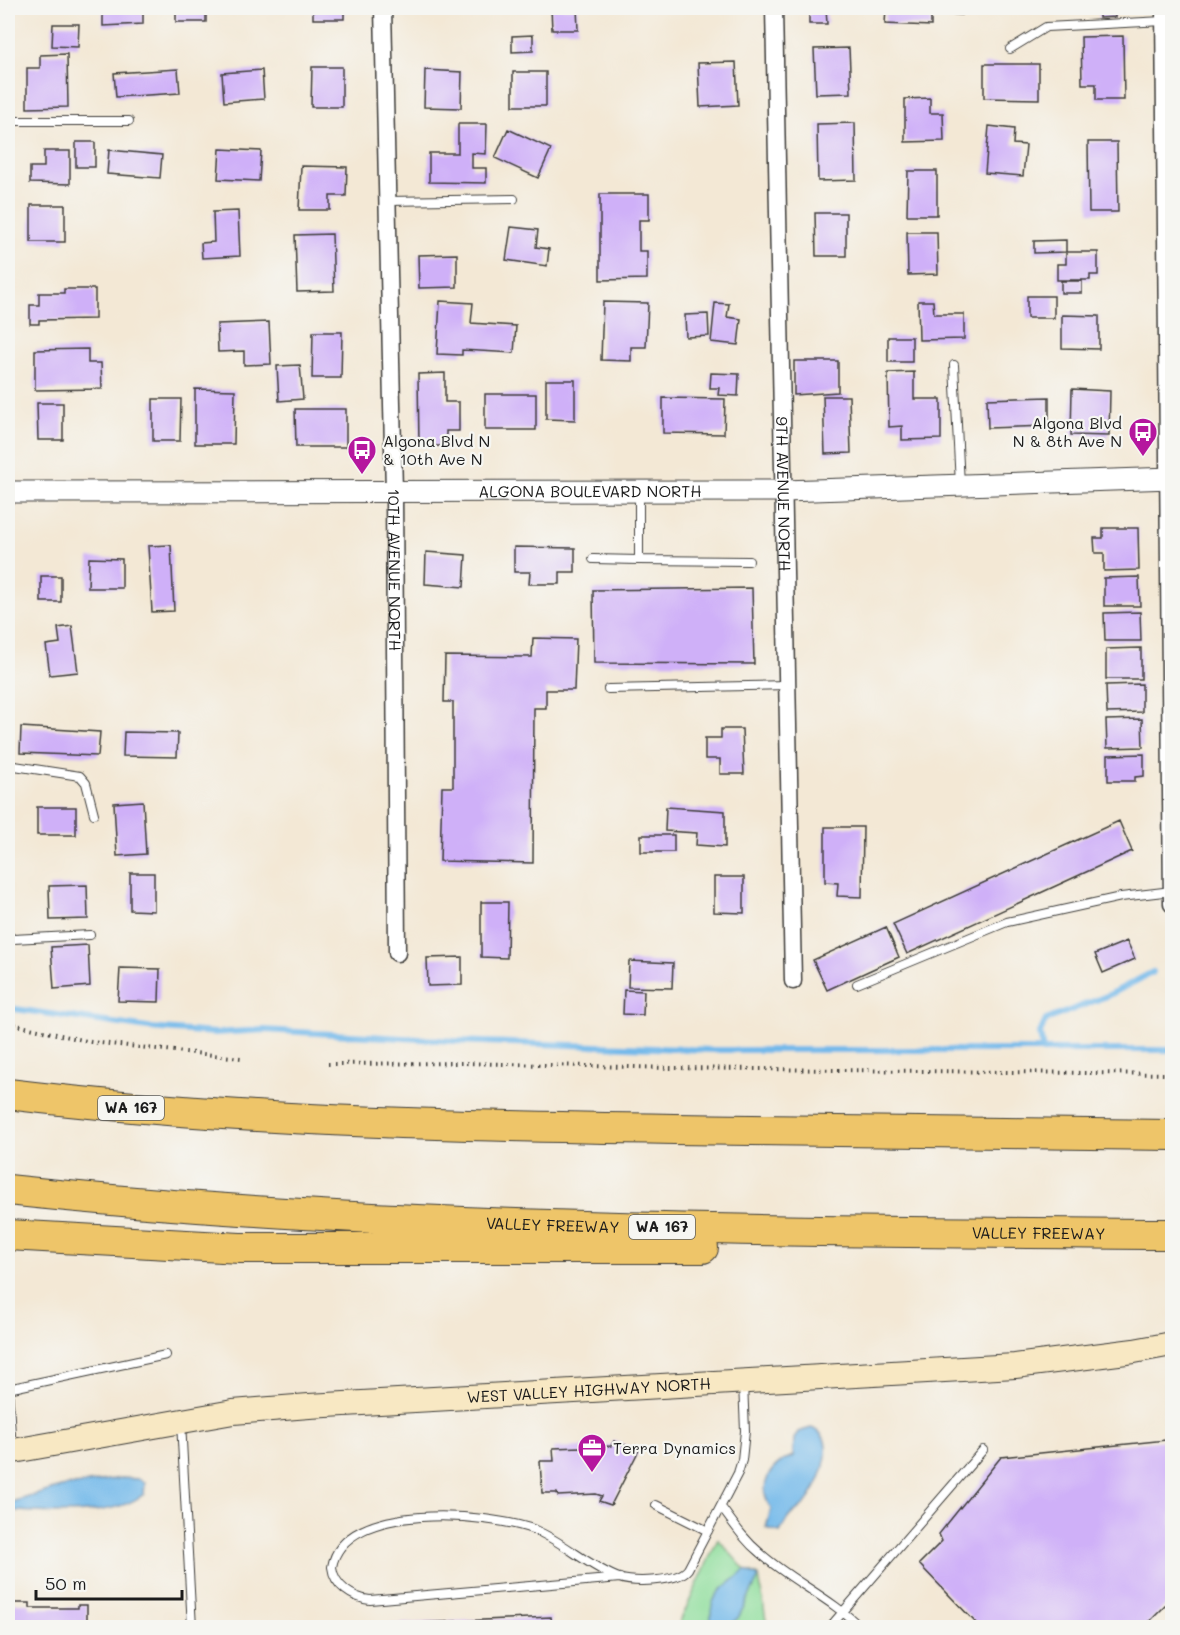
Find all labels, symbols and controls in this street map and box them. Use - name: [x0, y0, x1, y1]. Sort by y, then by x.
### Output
- place label: Algona Blvd N & 8th Ave N: [1013, 412, 1122, 451]
- street label: 9TH AVENUE NORTH: [772, 416, 796, 572]
- bus stop icon: Algona Blvd N & 8th Ave N: [1127, 416, 1159, 458]
- place label: Algona Blvd N & 10th Ave N: [383, 430, 490, 469]
- bus stop icon: Algona Blvd N & 10th Ave N: [346, 434, 378, 476]
- street label: ALGONA BOULEVARD NORTH: [478, 480, 702, 501]
- street label: 10TH AVENUE NORTH: [384, 489, 406, 651]
- road number: WA 167: [98, 1096, 164, 1120]
- street label: VALLEY FREEWAY: [486, 1212, 620, 1237]
- road number: WA 167: [629, 1215, 695, 1239]
- street label: VALLEY FREEWAY: [972, 1221, 1106, 1244]
- street label: WEST VALLEY HIGHWAY NORTH: [466, 1372, 711, 1407]
- office icon: Terra Dynamics: [576, 1432, 608, 1474]
- place label: Terra Dynamics: [613, 1437, 736, 1458]
- scale bar: [36, 1563, 182, 1601]
- text: 50 m: [45, 1571, 87, 1595]

